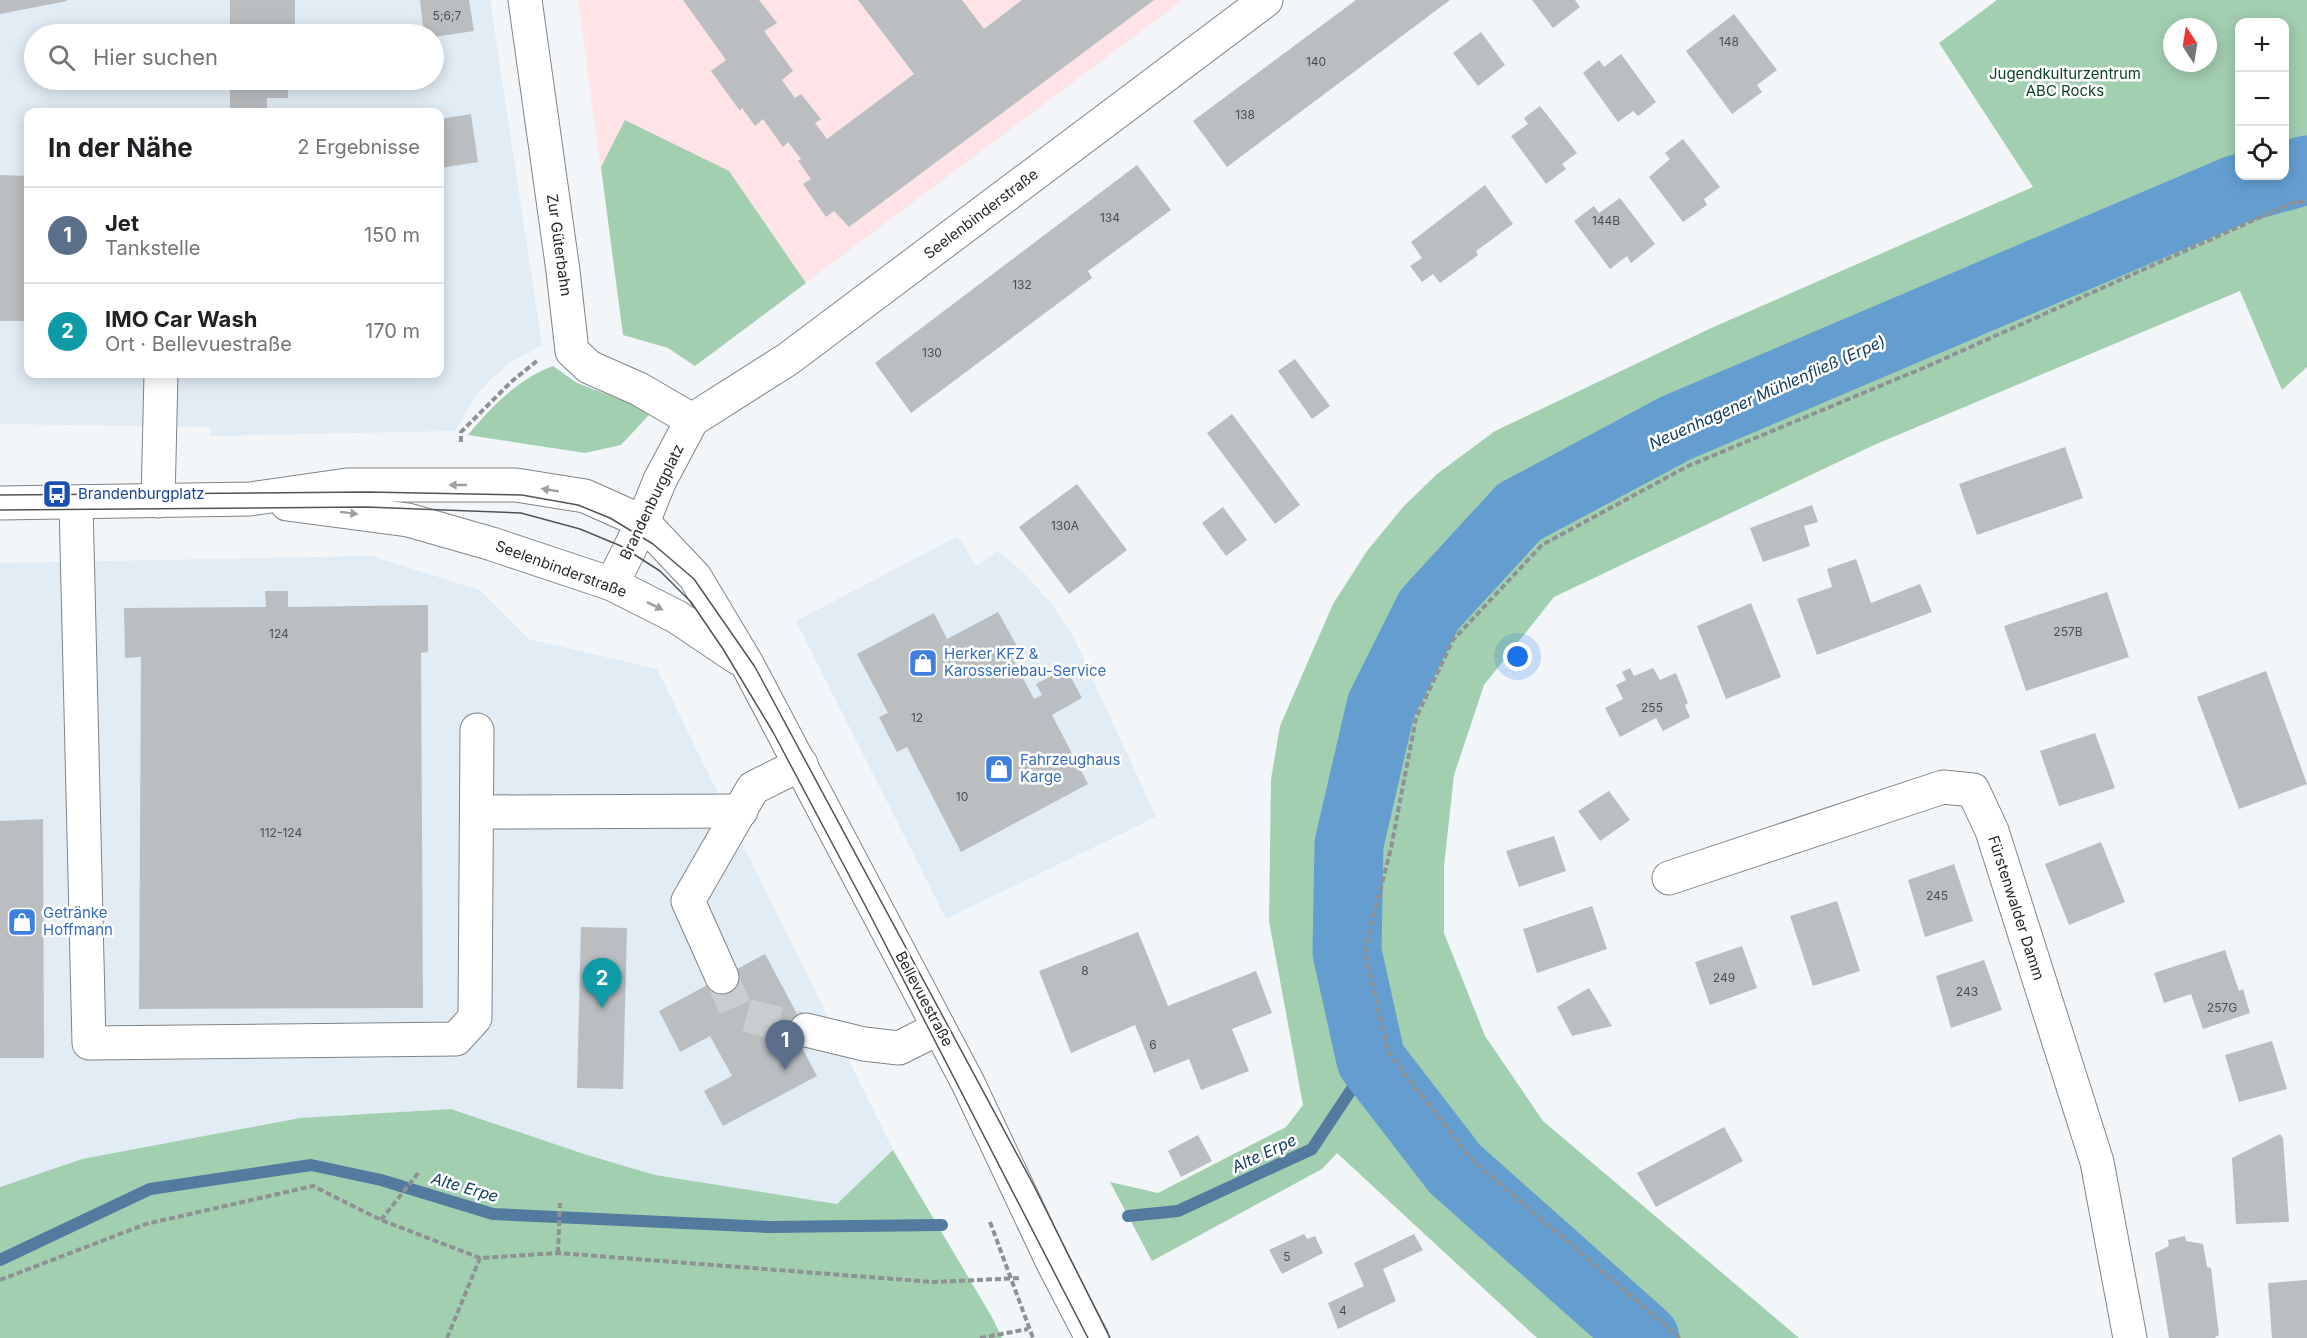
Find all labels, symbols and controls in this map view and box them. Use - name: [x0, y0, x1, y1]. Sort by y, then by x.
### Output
- house number: 5;6;7: [433, 8, 462, 23]
- north arrow: [2163, 18, 2217, 72]
- map controls: [2235, 18, 2289, 180]
- button: +: [2235, 18, 2289, 72]
- search box: [24, 24, 444, 90]
- house number: 148: [1719, 34, 1739, 49]
- icon: search: [45, 41, 78, 74]
- text: Hier suchen: [93, 44, 218, 70]
- house number: 140: [1306, 54, 1326, 69]
- park label: Jugendkulturzentrum ABC Rocks: [1989, 64, 2141, 100]
- button: −: [2235, 72, 2289, 126]
- house number: 138: [1235, 107, 1255, 122]
- button: locate: [2235, 126, 2289, 180]
- text: In der Nähe: [48, 132, 193, 163]
- text: 2 Ergebnisse: [297, 135, 420, 159]
- street label: Seelenbinderstraße: [920, 164, 1042, 263]
- street label: Zur Güterbahn: [543, 193, 576, 297]
- text: Jet: [105, 210, 139, 236]
- house number: 134: [1100, 210, 1120, 225]
- house number: 144B: [1592, 213, 1620, 228]
- text: 1: [63, 223, 72, 247]
- text: 150 m: [364, 223, 420, 247]
- text: Tankstelle: [105, 236, 200, 260]
- house number: 132: [1012, 277, 1032, 292]
- text: IMO Car Wash: [105, 306, 257, 332]
- text: 2: [61, 319, 74, 343]
- text: 170 m: [365, 319, 420, 343]
- water label: Neuenhagener Mühlenfließ (Erpe): [1646, 331, 1888, 453]
- text: Ort · Bellevuestraße: [105, 332, 292, 356]
- house number: 130: [922, 345, 942, 360]
- street label: Brandenburgplatz: [615, 441, 688, 563]
- bus stop icon: Brandenburgplatz: [41, 478, 73, 510]
- one-way arrow: [448, 480, 467, 490]
- place label: Brandenburgplatz: [78, 484, 205, 503]
- one-way arrow: [541, 486, 560, 495]
- one-way arrow: [340, 508, 359, 517]
- house number: 130A: [1051, 518, 1079, 533]
- street label: Seelenbinderstraße: [493, 536, 629, 601]
- one-way arrow: [646, 601, 663, 610]
- house number: 257B: [2053, 624, 2083, 639]
- house number: 124: [269, 626, 289, 641]
- your location: [1503, 642, 1532, 671]
- place label: Herker KFZ & Karosseriebau-Service: [944, 644, 1106, 680]
- shop icon: Herker KFZ & Karosseriebau-Service: [907, 647, 939, 679]
- house number: 255: [1641, 700, 1663, 715]
- house number: 12: [911, 710, 923, 725]
- place label: Fahrzeughaus Karge: [1020, 750, 1120, 786]
- shop icon: Fahrzeughaus Karge: [983, 753, 1015, 785]
- house number: 10: [956, 789, 968, 804]
- house number: 112-124: [260, 825, 302, 840]
- street label: Fürstenwalder Damm: [1984, 833, 2049, 982]
- house number: 245: [1926, 888, 1948, 903]
- place label: Getränke Hoffmann: [43, 903, 113, 939]
- shop icon: Getränke Hoffmann: [6, 906, 38, 938]
- street label: Bellevuestraße: [891, 948, 958, 1050]
- pin: 2: [582, 958, 622, 1008]
- house number: 8: [1081, 963, 1089, 978]
- house number: 249: [1713, 970, 1735, 985]
- house number: 243: [1956, 984, 1978, 999]
- house number: 257G: [2207, 1000, 2237, 1015]
- pin: 1: [766, 1020, 804, 1070]
- house number: 6: [1149, 1037, 1157, 1052]
- water label: Alte Erpe: [1228, 1129, 1299, 1177]
- water label: Alte Erpe: [428, 1168, 501, 1206]
- house number: 5: [1283, 1249, 1291, 1264]
- house number: 4: [1339, 1303, 1347, 1318]

